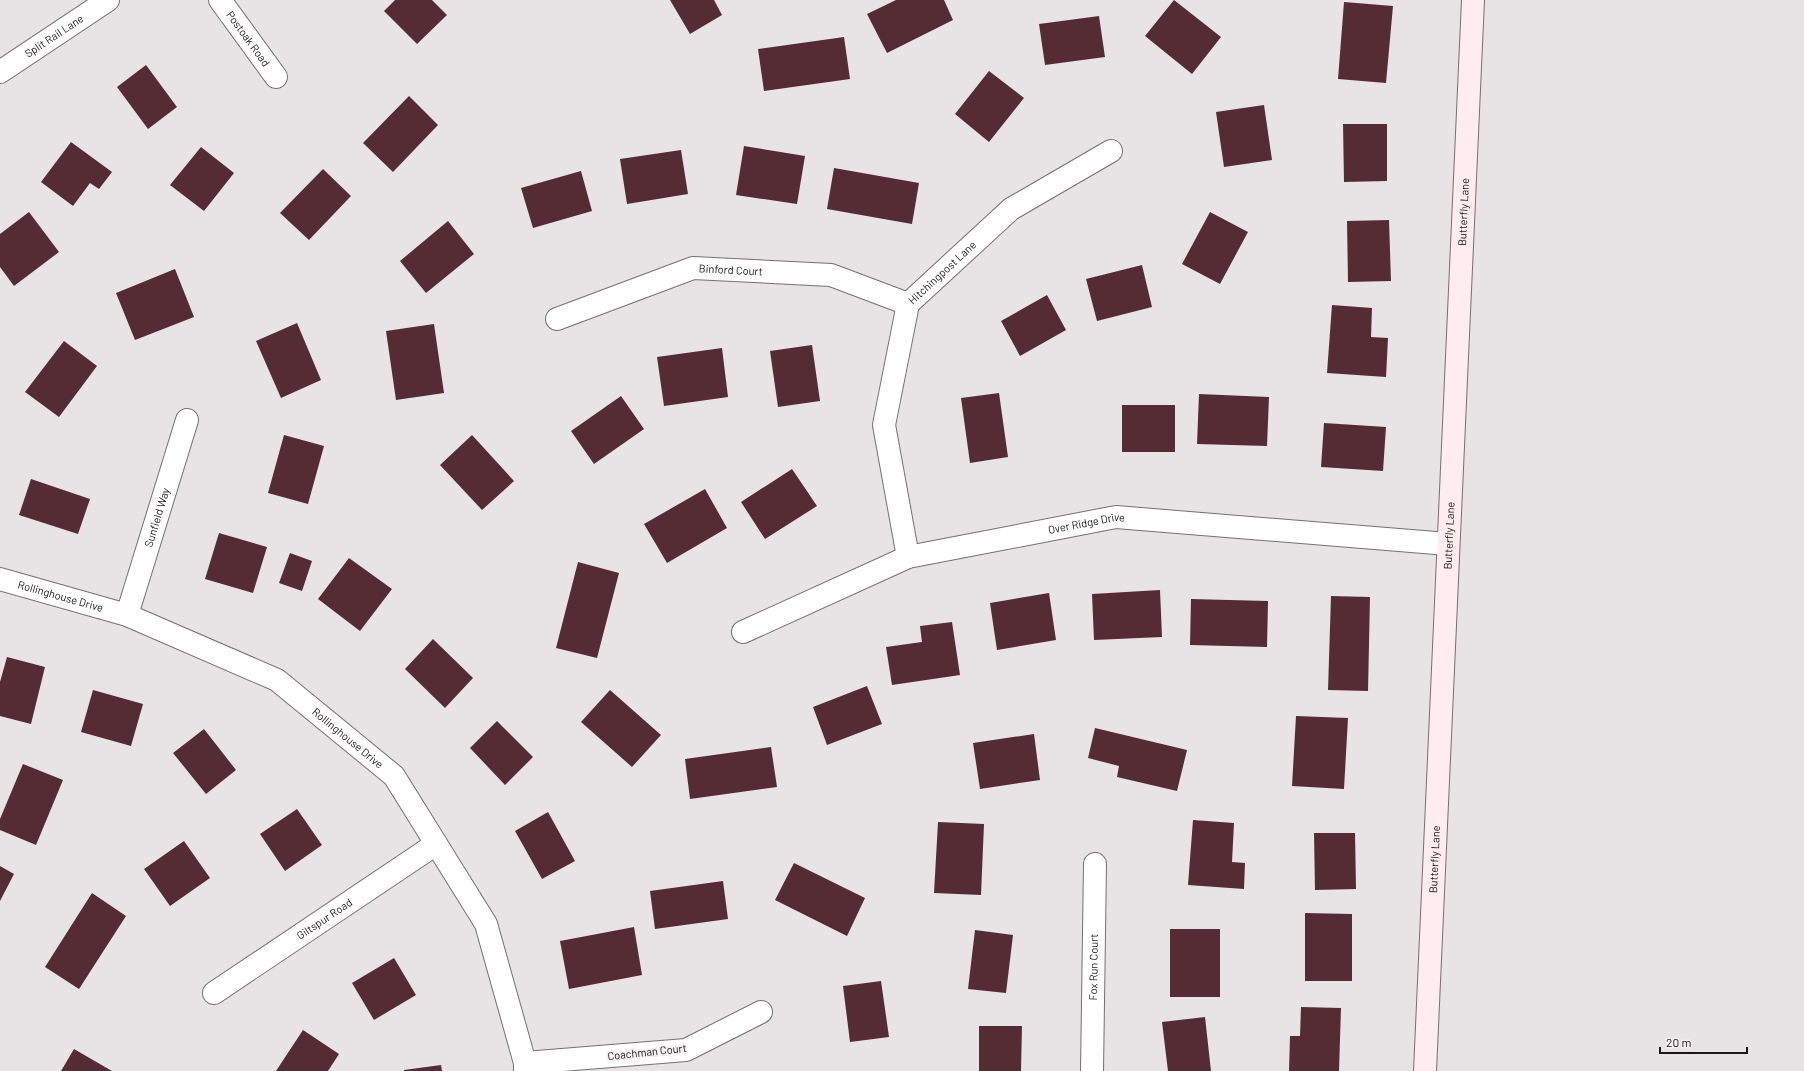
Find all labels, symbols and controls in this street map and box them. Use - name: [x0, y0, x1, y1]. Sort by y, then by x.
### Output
- street label: Postoak Road: [224, 8, 273, 69]
- street label: Split Rail Lane: [22, 11, 86, 60]
- street label: Butterfly Lane: [1455, 178, 1471, 246]
- street label: Hitchingpost Lane: [905, 238, 978, 306]
- street label: Binford Court: [698, 261, 763, 278]
- street label: Sunfield Way: [141, 486, 172, 549]
- street label: Butterfly Lane: [1440, 501, 1457, 570]
- street label: Over Ridge Drive: [1047, 510, 1126, 536]
- street label: Rollinghouse Drive: [17, 577, 105, 614]
- street label: Rollinghouse Drive: [310, 705, 386, 771]
- street label: Butterfly Lane: [1426, 825, 1442, 893]
- street label: Giltspur Road: [294, 895, 354, 942]
- street label: Fox Run Court: [1086, 934, 1100, 1000]
- scale bar: [1660, 1029, 1747, 1055]
- text: 20 m: [1666, 1035, 1692, 1049]
- street label: Coachman Court: [607, 1041, 687, 1062]

